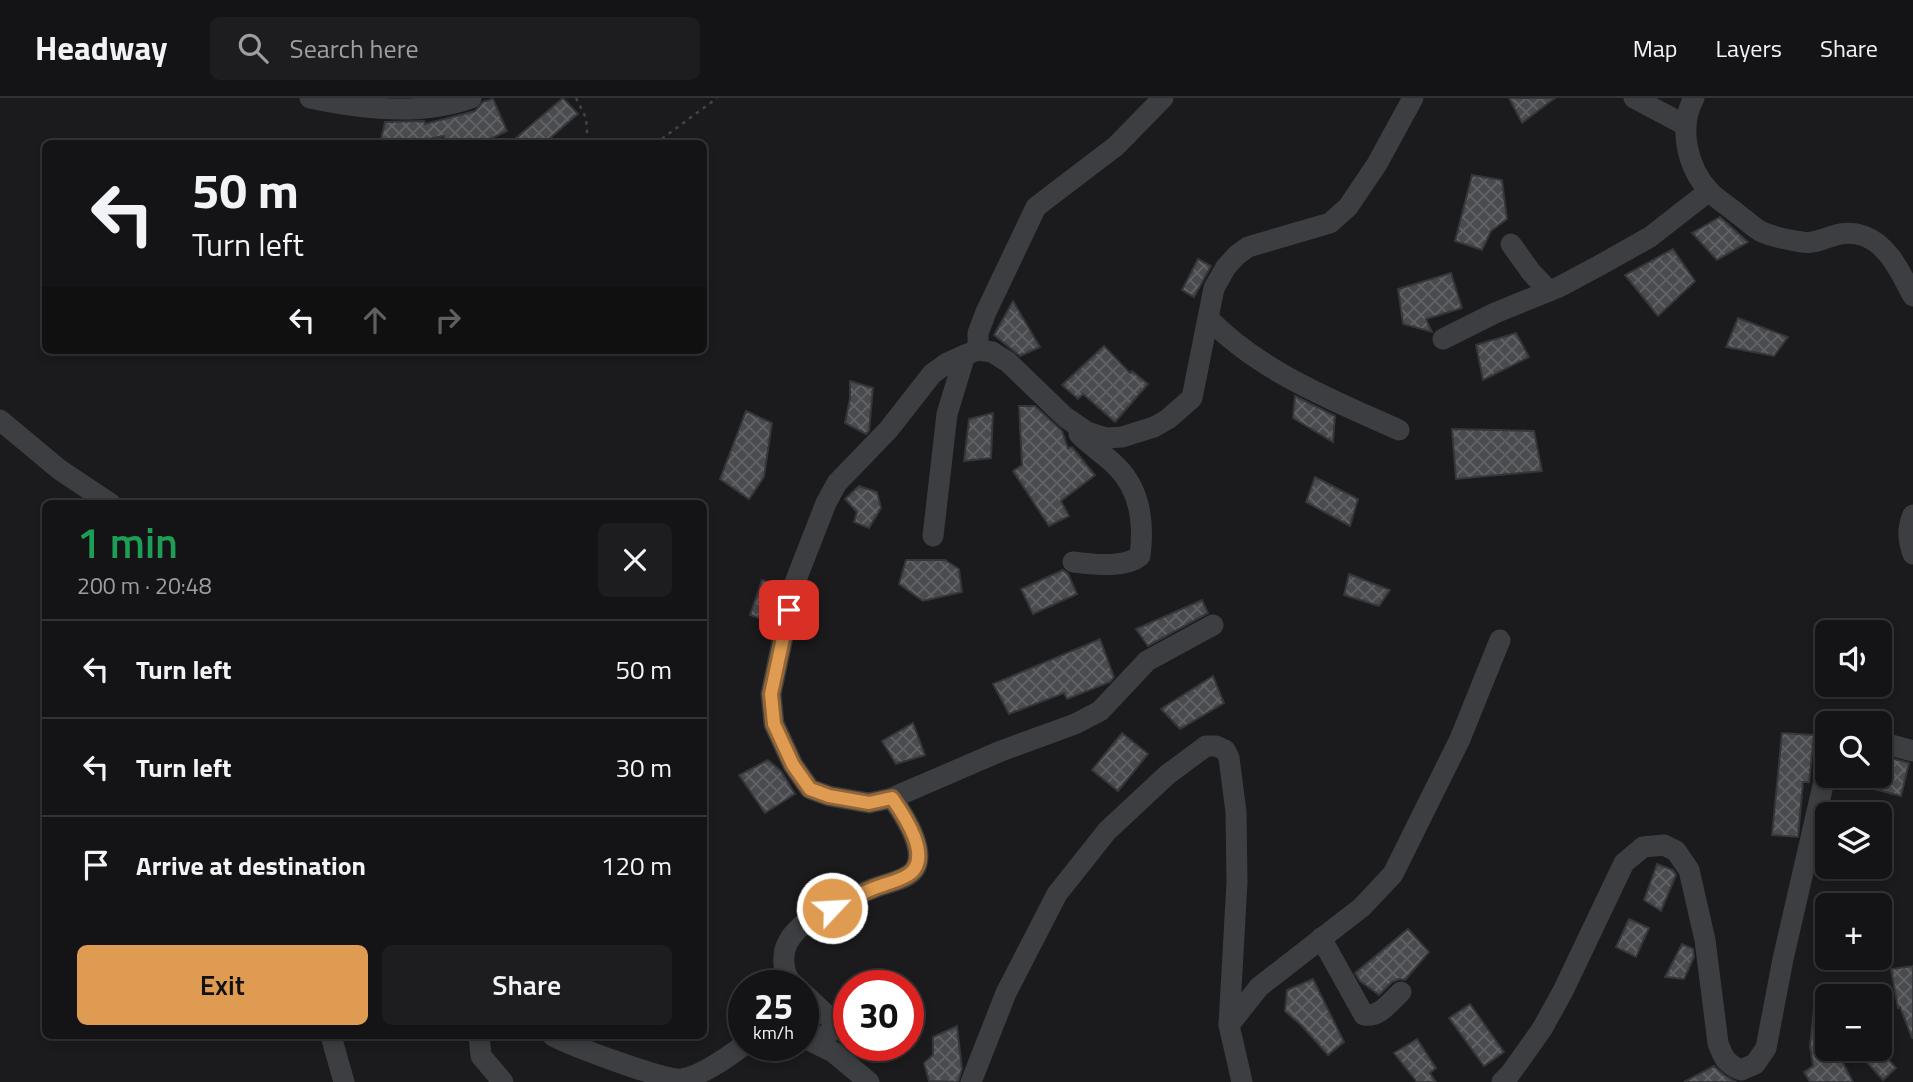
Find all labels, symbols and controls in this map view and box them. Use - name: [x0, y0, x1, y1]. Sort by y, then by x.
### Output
- search box: [210, 17, 700, 80]
- text: Headway: [35, 23, 168, 73]
- icon: search: [234, 29, 272, 67]
- text: Search here: [290, 29, 419, 68]
- text: Map: [1633, 30, 1678, 66]
- text: Layers: [1716, 30, 1782, 66]
- text: Share: [1820, 30, 1878, 66]
- text: 50 m: [192, 152, 299, 227]
- icon: left: [77, 168, 168, 259]
- text: Turn left: [192, 220, 304, 268]
- icon: left: [283, 301, 321, 339]
- icon: ahead: [356, 301, 394, 339]
- icon: right: [429, 301, 467, 339]
- text: 1 min: [77, 510, 178, 574]
- button: close: [598, 523, 672, 597]
- text: 200 m · 20:48: [77, 568, 212, 603]
- pin: [759, 580, 819, 640]
- icon: arrive: [770, 591, 808, 629]
- map controls: [1815, 620, 1892, 1061]
- button: sound: [1815, 620, 1892, 697]
- icon: left: [77, 650, 115, 688]
- text: Turn left: [136, 650, 231, 689]
- text: 50 m: [615, 650, 672, 689]
- button: search: [1815, 711, 1892, 788]
- icon: left: [77, 748, 115, 786]
- text: Turn left: [136, 748, 231, 787]
- text: 30 m: [615, 748, 672, 787]
- button: layers: [1815, 802, 1892, 879]
- icon: arrive: [77, 846, 115, 884]
- text: Arrive at destination: [136, 846, 366, 885]
- text: 120 m: [601, 846, 672, 885]
- position arrow: [795, 871, 869, 945]
- button: +: [1815, 893, 1892, 970]
- button: Exit: [77, 945, 368, 1025]
- button: Share: [382, 945, 672, 1025]
- speed limit sign: 30: [833, 970, 924, 1061]
- text: 25: [754, 979, 793, 1033]
- button: −: [1815, 984, 1892, 1061]
- text: km/h: [753, 1019, 794, 1046]

